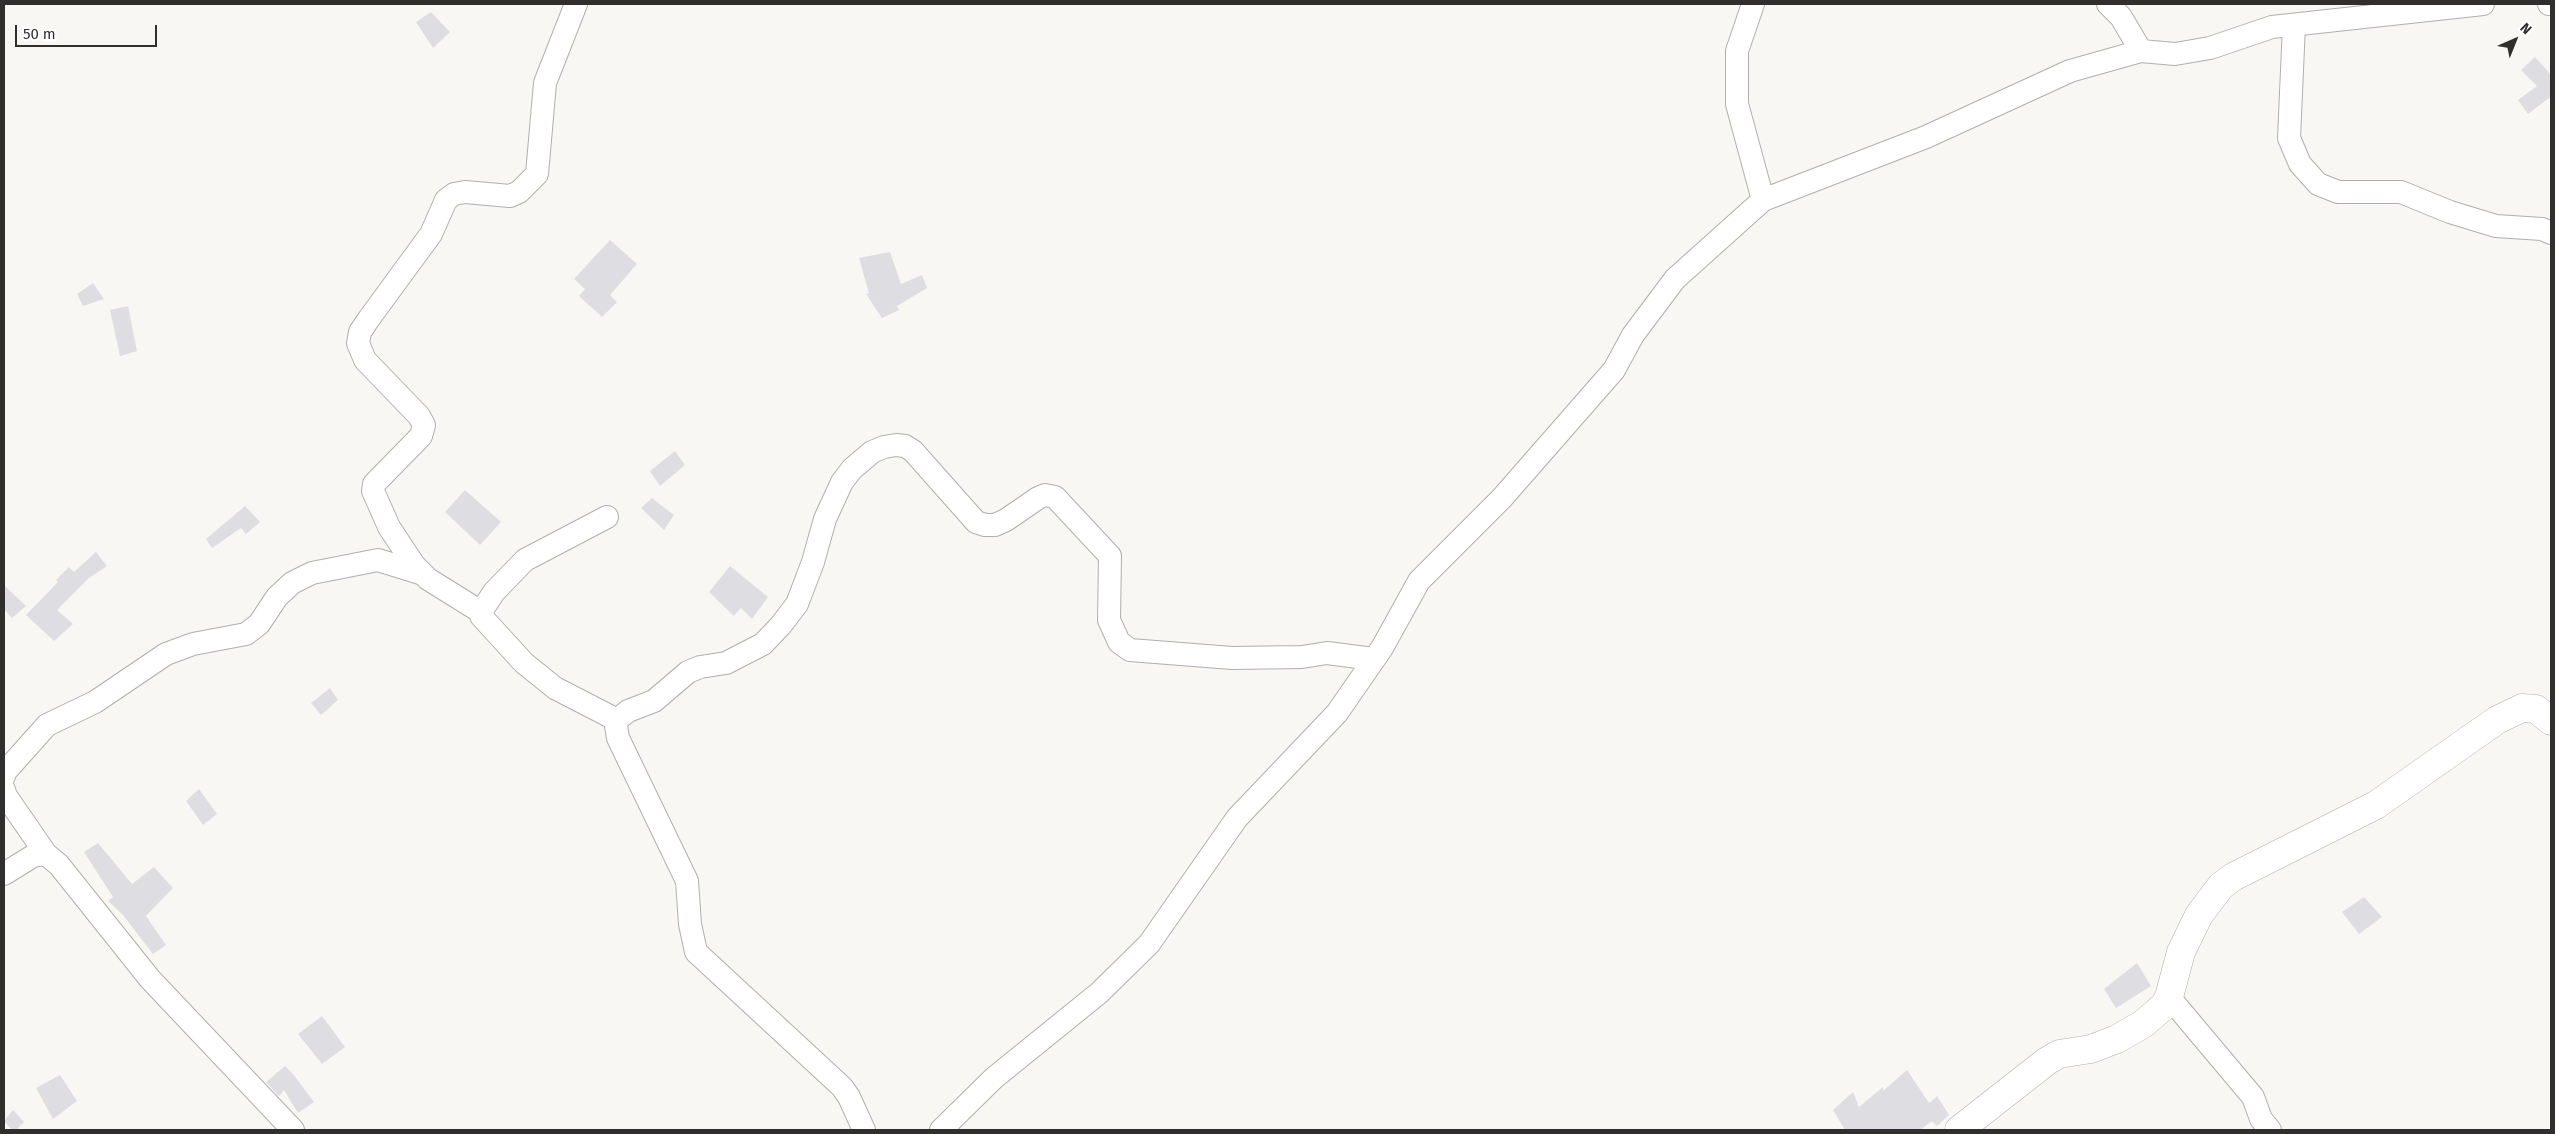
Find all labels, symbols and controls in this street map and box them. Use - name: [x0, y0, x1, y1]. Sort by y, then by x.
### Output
- scale bar: [18, 15, 160, 47]
- north arrow: [2490, 15, 2540, 65]
- text: N: [2517, 20, 2535, 38]
- text: 50 m: [23, 25, 56, 43]

